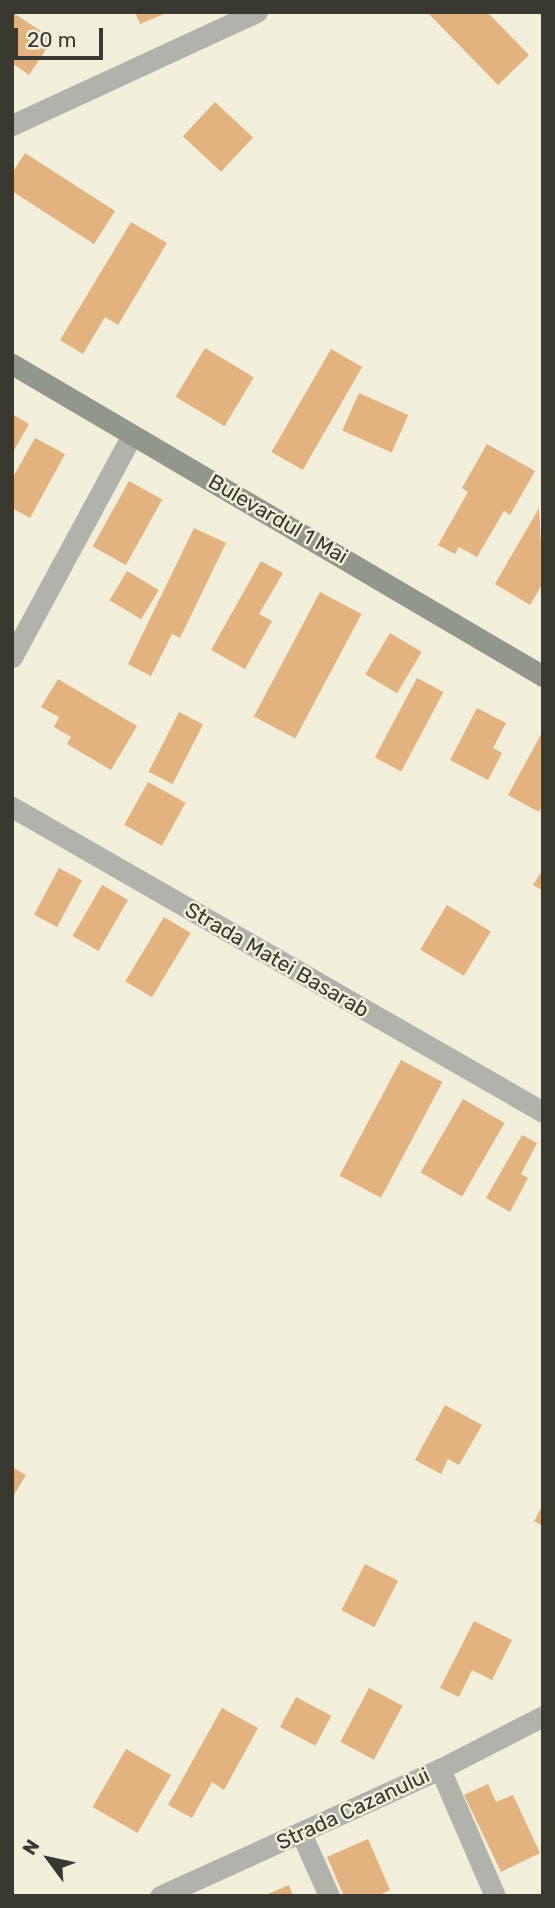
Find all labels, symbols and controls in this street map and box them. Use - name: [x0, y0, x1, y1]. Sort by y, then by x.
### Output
- scale bar: [18, 14, 107, 58]
- text: 20 m: [27, 27, 76, 52]
- street label: Bulevardul 1 Mai: [204, 469, 352, 569]
- street label: Strada Matei Basarab: [181, 897, 373, 1023]
- street label: Strada Cazanului: [272, 1763, 434, 1855]
- north arrow: [14, 1824, 84, 1894]
- text: N: [18, 1835, 44, 1859]

